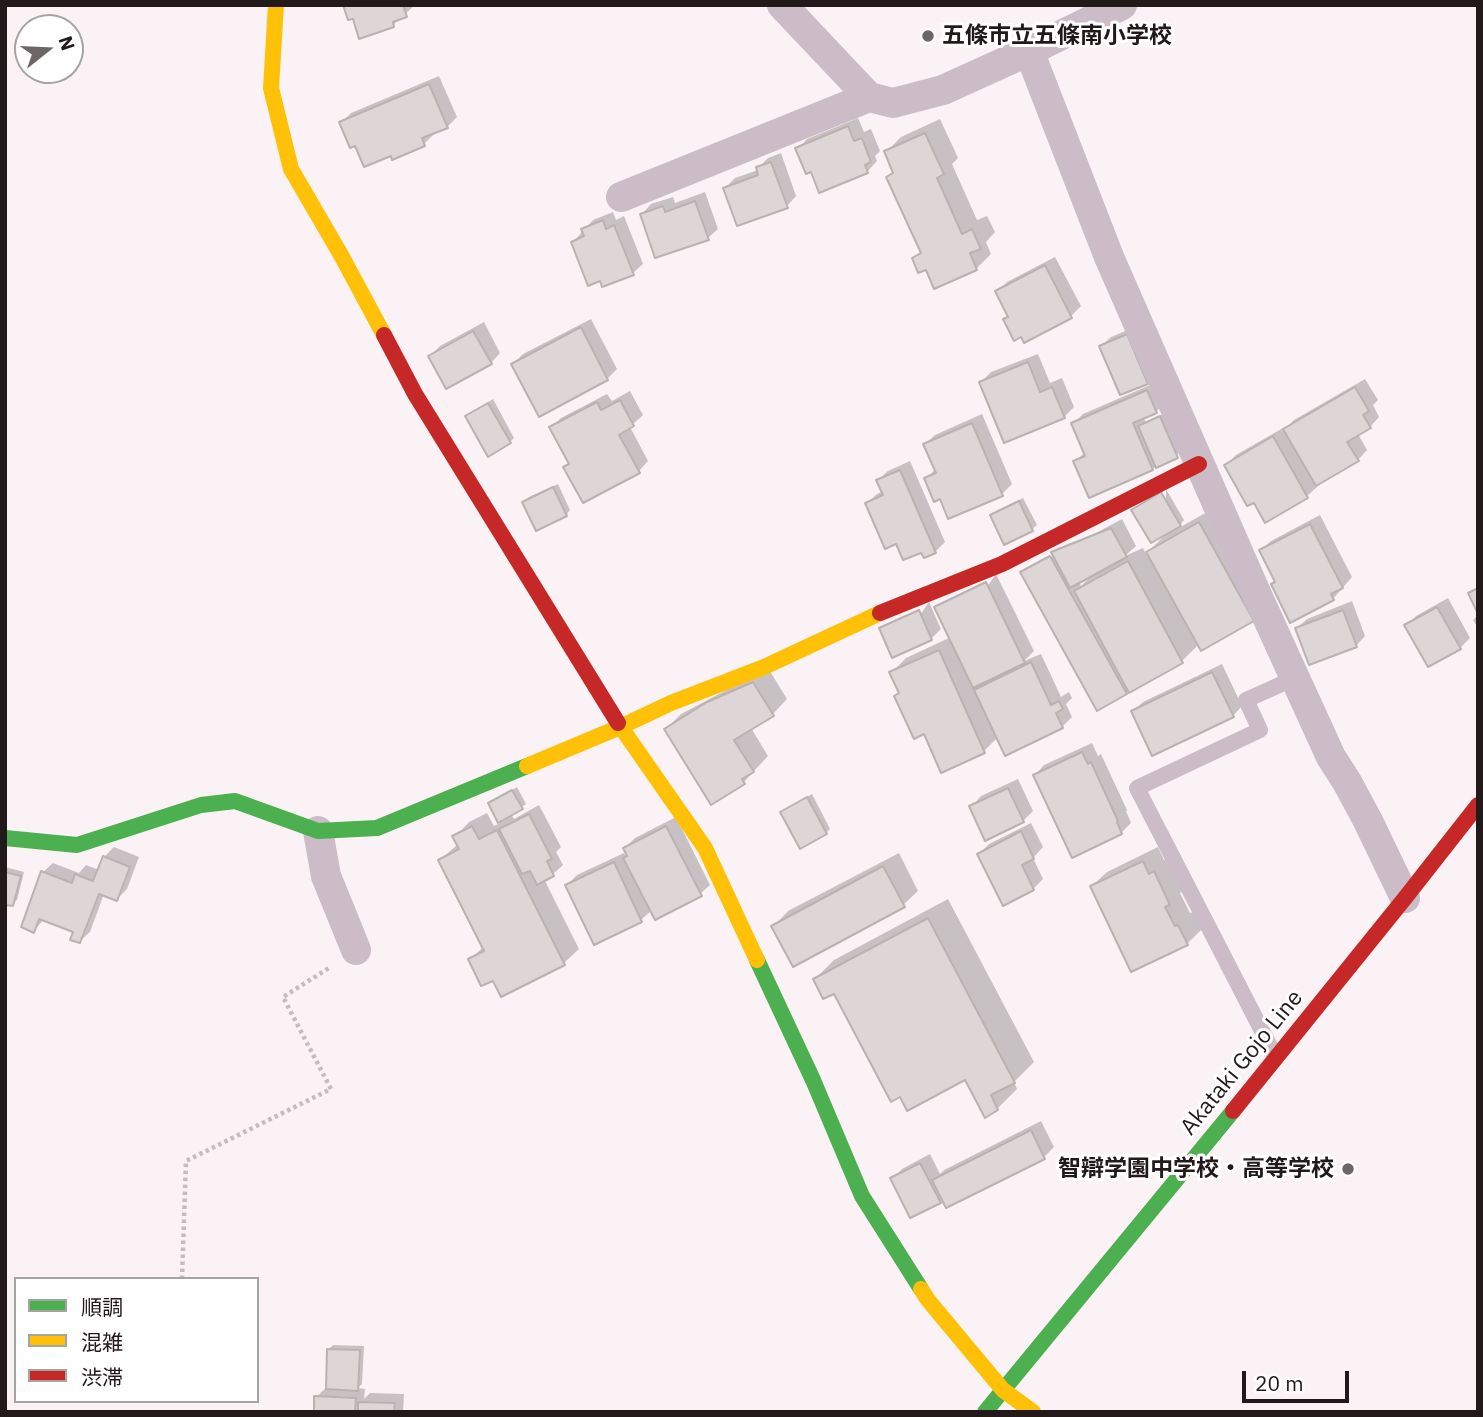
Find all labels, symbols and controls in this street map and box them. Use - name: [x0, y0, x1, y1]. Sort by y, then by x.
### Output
- north arrow: [14, 14, 84, 84]
- place label: 五條市立五條南小学校: [942, 22, 1172, 50]
- marker: 五條市立五條南小学校: [920, 28, 936, 44]
- text: N: [54, 33, 81, 53]
- street label: Akataki Gojo Line: [1175, 985, 1309, 1141]
- place label: 智辯学園中学校・高等学校: [1058, 1155, 1334, 1183]
- marker: 智辯学園中学校・高等学校: [1340, 1161, 1356, 1177]
- legend: [14, 1277, 259, 1403]
- text: 順調: [81, 1293, 123, 1321]
- text: 混雑: [81, 1328, 123, 1356]
- scale bar: [1245, 1358, 1352, 1402]
- text: 渋滞: [81, 1363, 123, 1391]
- text: 20 m: [1255, 1369, 1304, 1397]

